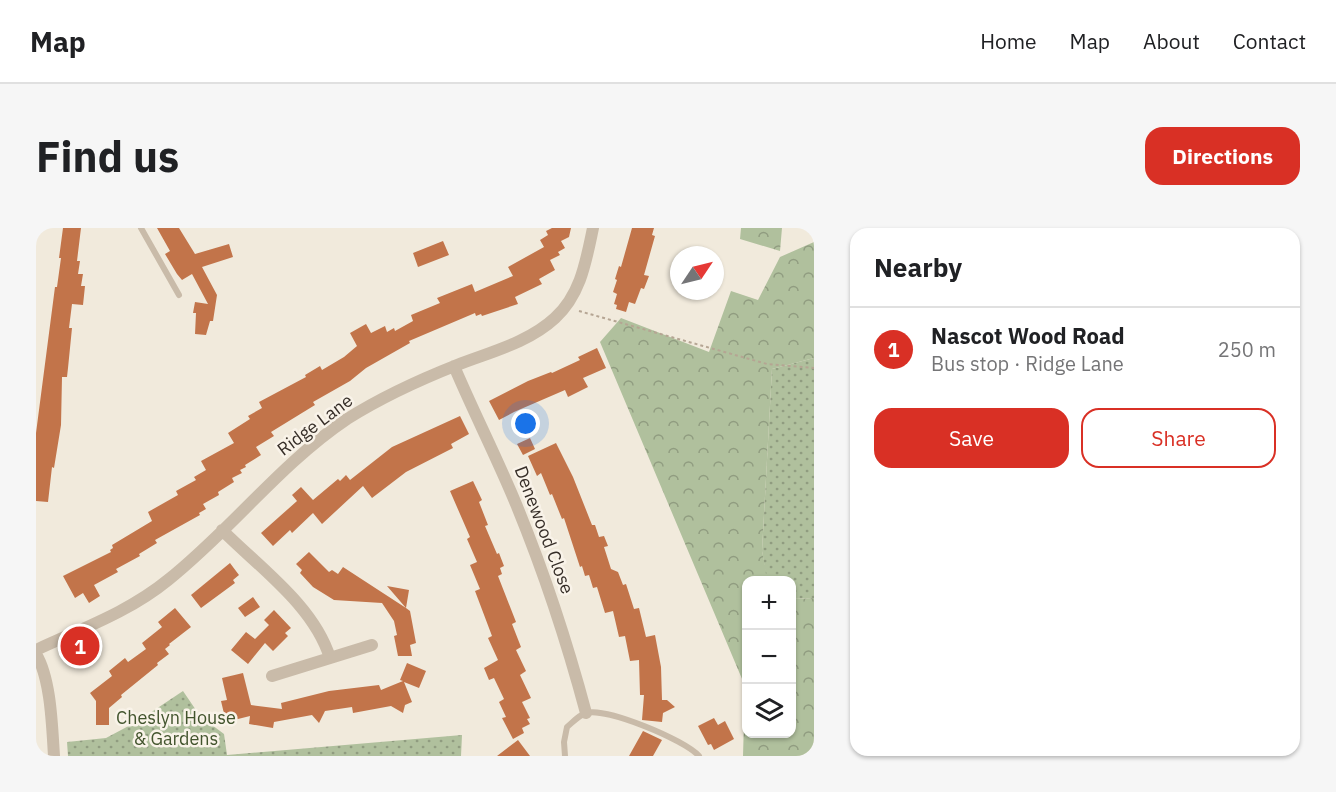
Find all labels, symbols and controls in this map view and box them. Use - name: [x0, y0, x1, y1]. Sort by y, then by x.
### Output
- text: Map: [30, 23, 86, 60]
- text: Home: [980, 27, 1037, 55]
- text: Map: [1070, 27, 1110, 55]
- text: About: [1143, 27, 1200, 55]
- text: Contact: [1233, 27, 1306, 55]
- button: Directions: [1145, 127, 1300, 185]
- text: Find us: [36, 129, 179, 184]
- north arrow: [670, 246, 724, 300]
- text: Nearby: [874, 250, 962, 284]
- text: Nascot Wood Road: [931, 321, 1125, 350]
- text: 1: [888, 336, 900, 363]
- text: 250 m: [1218, 336, 1276, 363]
- text: Bus stop · Ridge Lane: [931, 350, 1124, 377]
- street label: Ridge Lane: [272, 389, 357, 460]
- button: Save: [874, 408, 1069, 468]
- button: Share: [1081, 408, 1276, 468]
- your location: [511, 409, 540, 438]
- street label: Denewood Close: [509, 463, 579, 597]
- map controls: [742, 576, 796, 738]
- button: +: [742, 576, 796, 630]
- pin: 1: [60, 624, 99, 668]
- button: −: [742, 630, 796, 684]
- button: layers: [742, 684, 796, 738]
- park label: Cheslyn House & Gardens: [116, 706, 236, 750]

